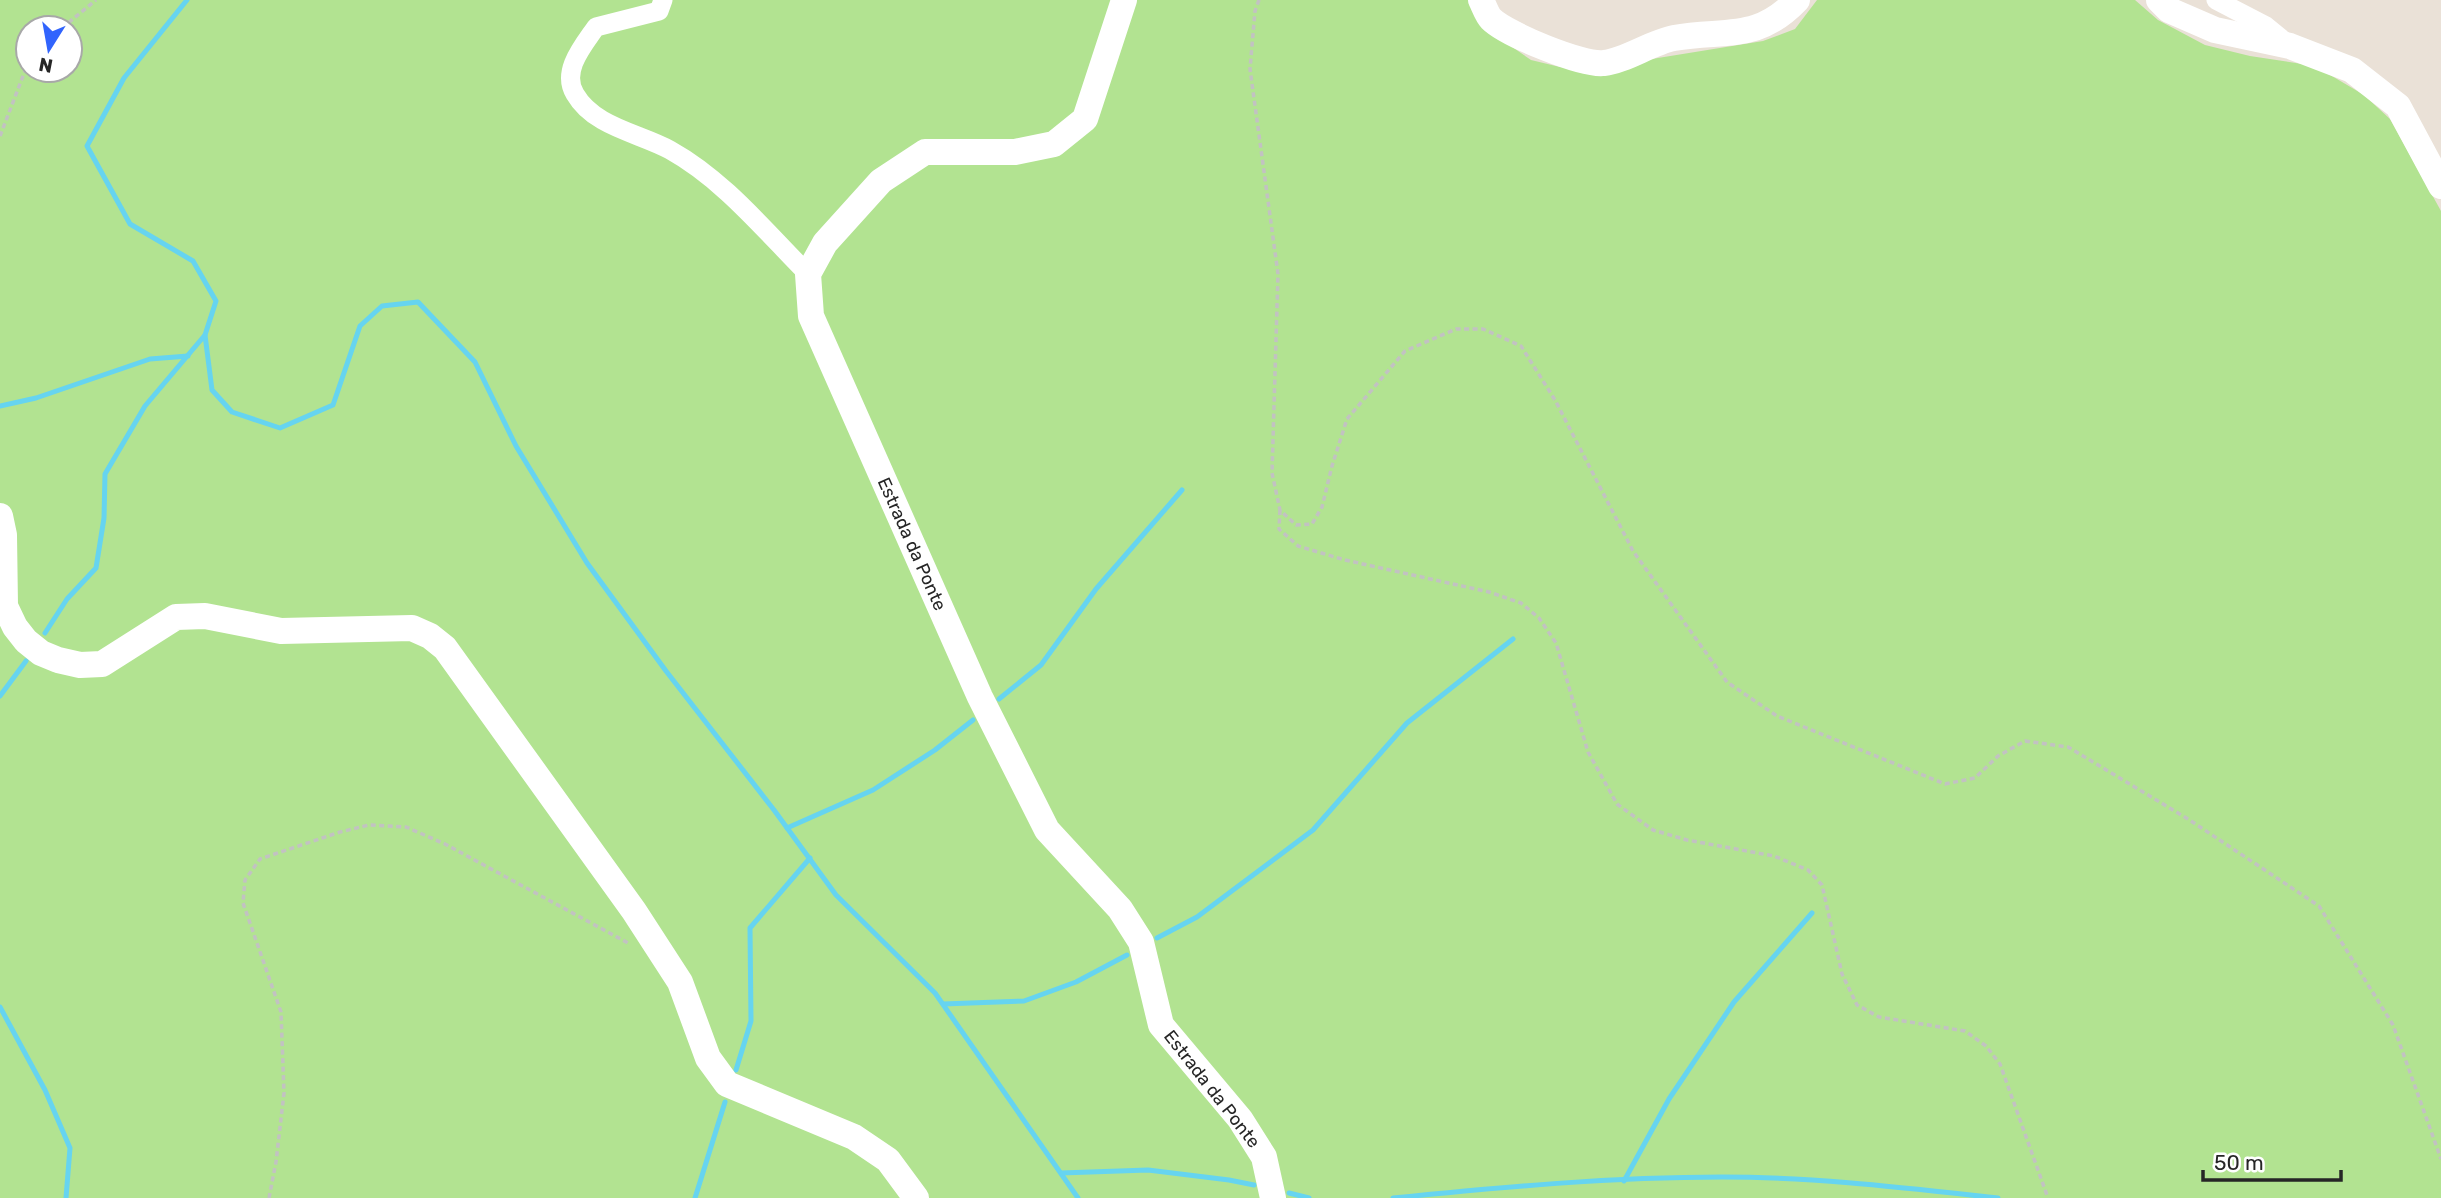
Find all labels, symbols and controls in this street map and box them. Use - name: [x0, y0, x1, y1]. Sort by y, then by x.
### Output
- north arrow: [14, 14, 84, 84]
- text: N: [37, 53, 55, 78]
- street label: Estrada da Ponte: [873, 474, 951, 614]
- street label: Estrada da Ponte: [1159, 1026, 1265, 1152]
- scale bar: [2203, 1138, 2341, 1182]
- text: 50 m: [2214, 1150, 2264, 1175]

